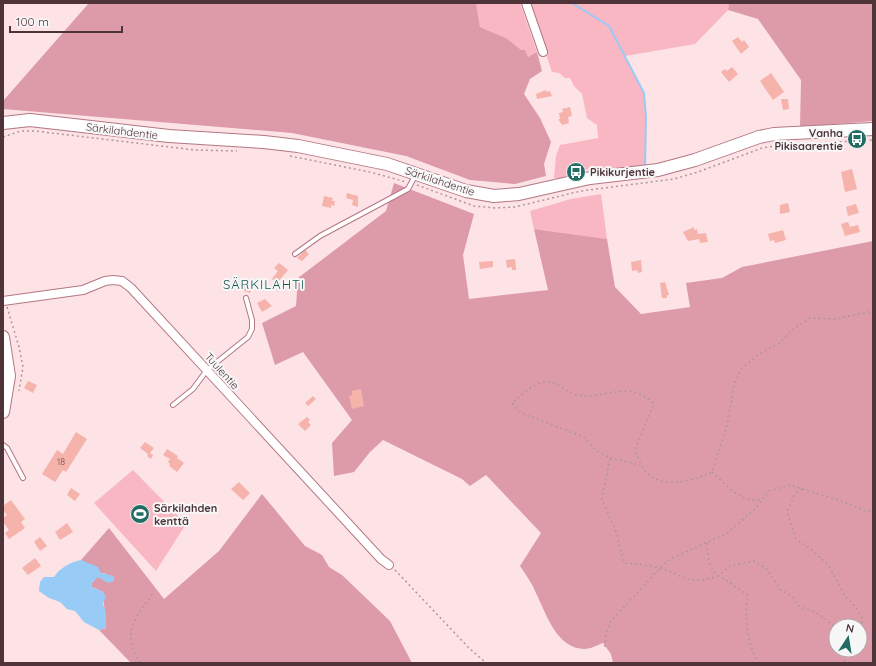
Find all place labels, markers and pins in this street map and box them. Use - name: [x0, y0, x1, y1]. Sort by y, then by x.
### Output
- place label: Vanha Pikisaarentie: [774, 126, 844, 153]
- bus stop icon: Vanha Pikisaarentie: [846, 128, 868, 150]
- bus stop icon: Pikikurjentie: [565, 161, 587, 183]
- place label: Pikikurjentie: [590, 165, 656, 179]
- place label: Särkilahden kenttä: [154, 501, 217, 528]
- sports icon: Särkilahden kenttä: [129, 503, 151, 525]

